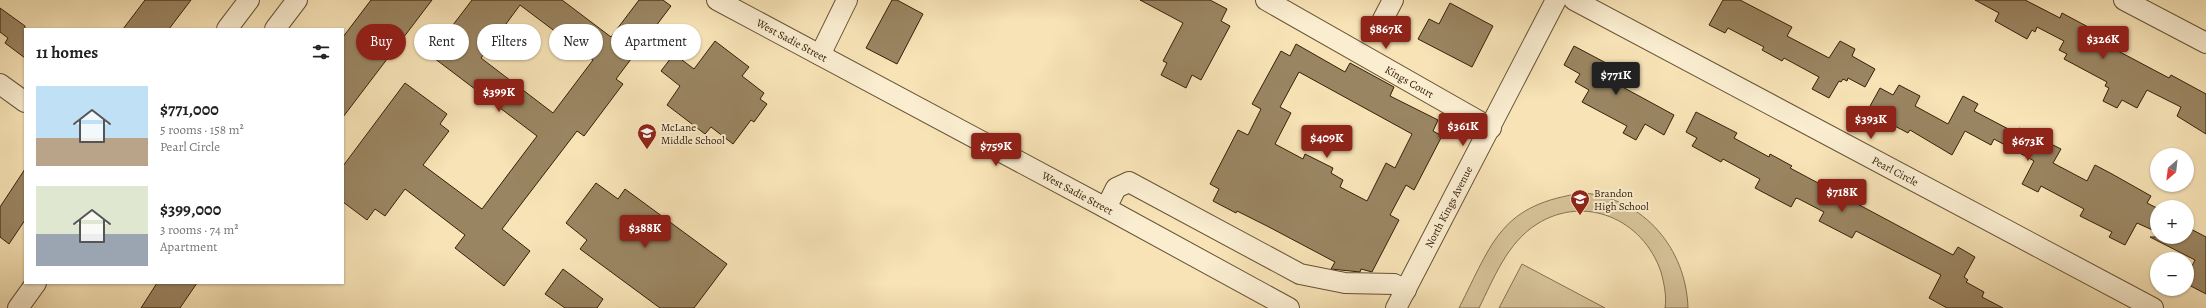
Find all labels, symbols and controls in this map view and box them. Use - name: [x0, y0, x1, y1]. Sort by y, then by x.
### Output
- street label: West Sadie Street: [753, 15, 830, 66]
- pin: $867K: [1358, 16, 1414, 50]
- text: $867K: [1370, 20, 1402, 37]
- chip: Buy: [356, 24, 406, 60]
- chip: Rent: [414, 24, 469, 60]
- chip: Filters: [477, 24, 541, 60]
- chip: New: [549, 24, 603, 60]
- chip: Apartment: [611, 24, 701, 60]
- pin: $326K: [2075, 26, 2131, 60]
- text: $326K: [2087, 30, 2119, 47]
- text: 11 homes: [36, 41, 98, 64]
- icon: filters: [310, 41, 332, 63]
- street label: Kings Court: [1382, 62, 1437, 102]
- pin: $771K: [1588, 62, 1644, 96]
- text: $771K: [1601, 66, 1631, 83]
- pin: $399K: [471, 79, 527, 113]
- text: $399K: [483, 83, 515, 100]
- text: $771,000: [160, 98, 219, 121]
- icon: home: [68, 102, 116, 150]
- pin: $393K: [1843, 106, 1899, 140]
- text: $393K: [1855, 110, 1887, 127]
- pin: $361K: [1435, 113, 1491, 147]
- text: $361K: [1448, 117, 1478, 134]
- place label: McLane Middle School: [661, 120, 725, 148]
- text: 5 rooms · 158 m²: [160, 121, 244, 138]
- school or university icon: McLane Middle School: [636, 122, 658, 150]
- pin: $409K: [1299, 125, 1355, 159]
- pin: $673K: [2000, 128, 2056, 162]
- text: $409K: [1310, 129, 1344, 146]
- text: $673K: [2012, 132, 2044, 149]
- pin: $759K: [968, 133, 1024, 167]
- text: $759K: [980, 137, 1012, 154]
- text: Pearl Circle: [160, 138, 220, 155]
- north arrow: [2150, 148, 2194, 192]
- map controls: [2150, 148, 2194, 296]
- street label: Pearl Circle: [1869, 153, 1921, 190]
- street label: North Kings Avenue: [1422, 164, 1476, 251]
- street label: West Sadie Street: [1038, 168, 1116, 219]
- pin: $718K: [1814, 179, 1870, 213]
- text: $718K: [1826, 183, 1858, 200]
- place label: Brandon High School: [1594, 186, 1649, 214]
- school or university icon: Brandon High School: [1569, 188, 1591, 216]
- text: $399,000: [160, 198, 221, 221]
- button: +: [2150, 200, 2194, 244]
- icon: home: [68, 202, 116, 250]
- pin: $388K: [617, 215, 673, 249]
- text: $388K: [629, 219, 661, 236]
- text: 3 rooms · 74 m²: [160, 221, 239, 238]
- text: Apartment: [160, 238, 218, 255]
- button: −: [2150, 252, 2194, 296]

